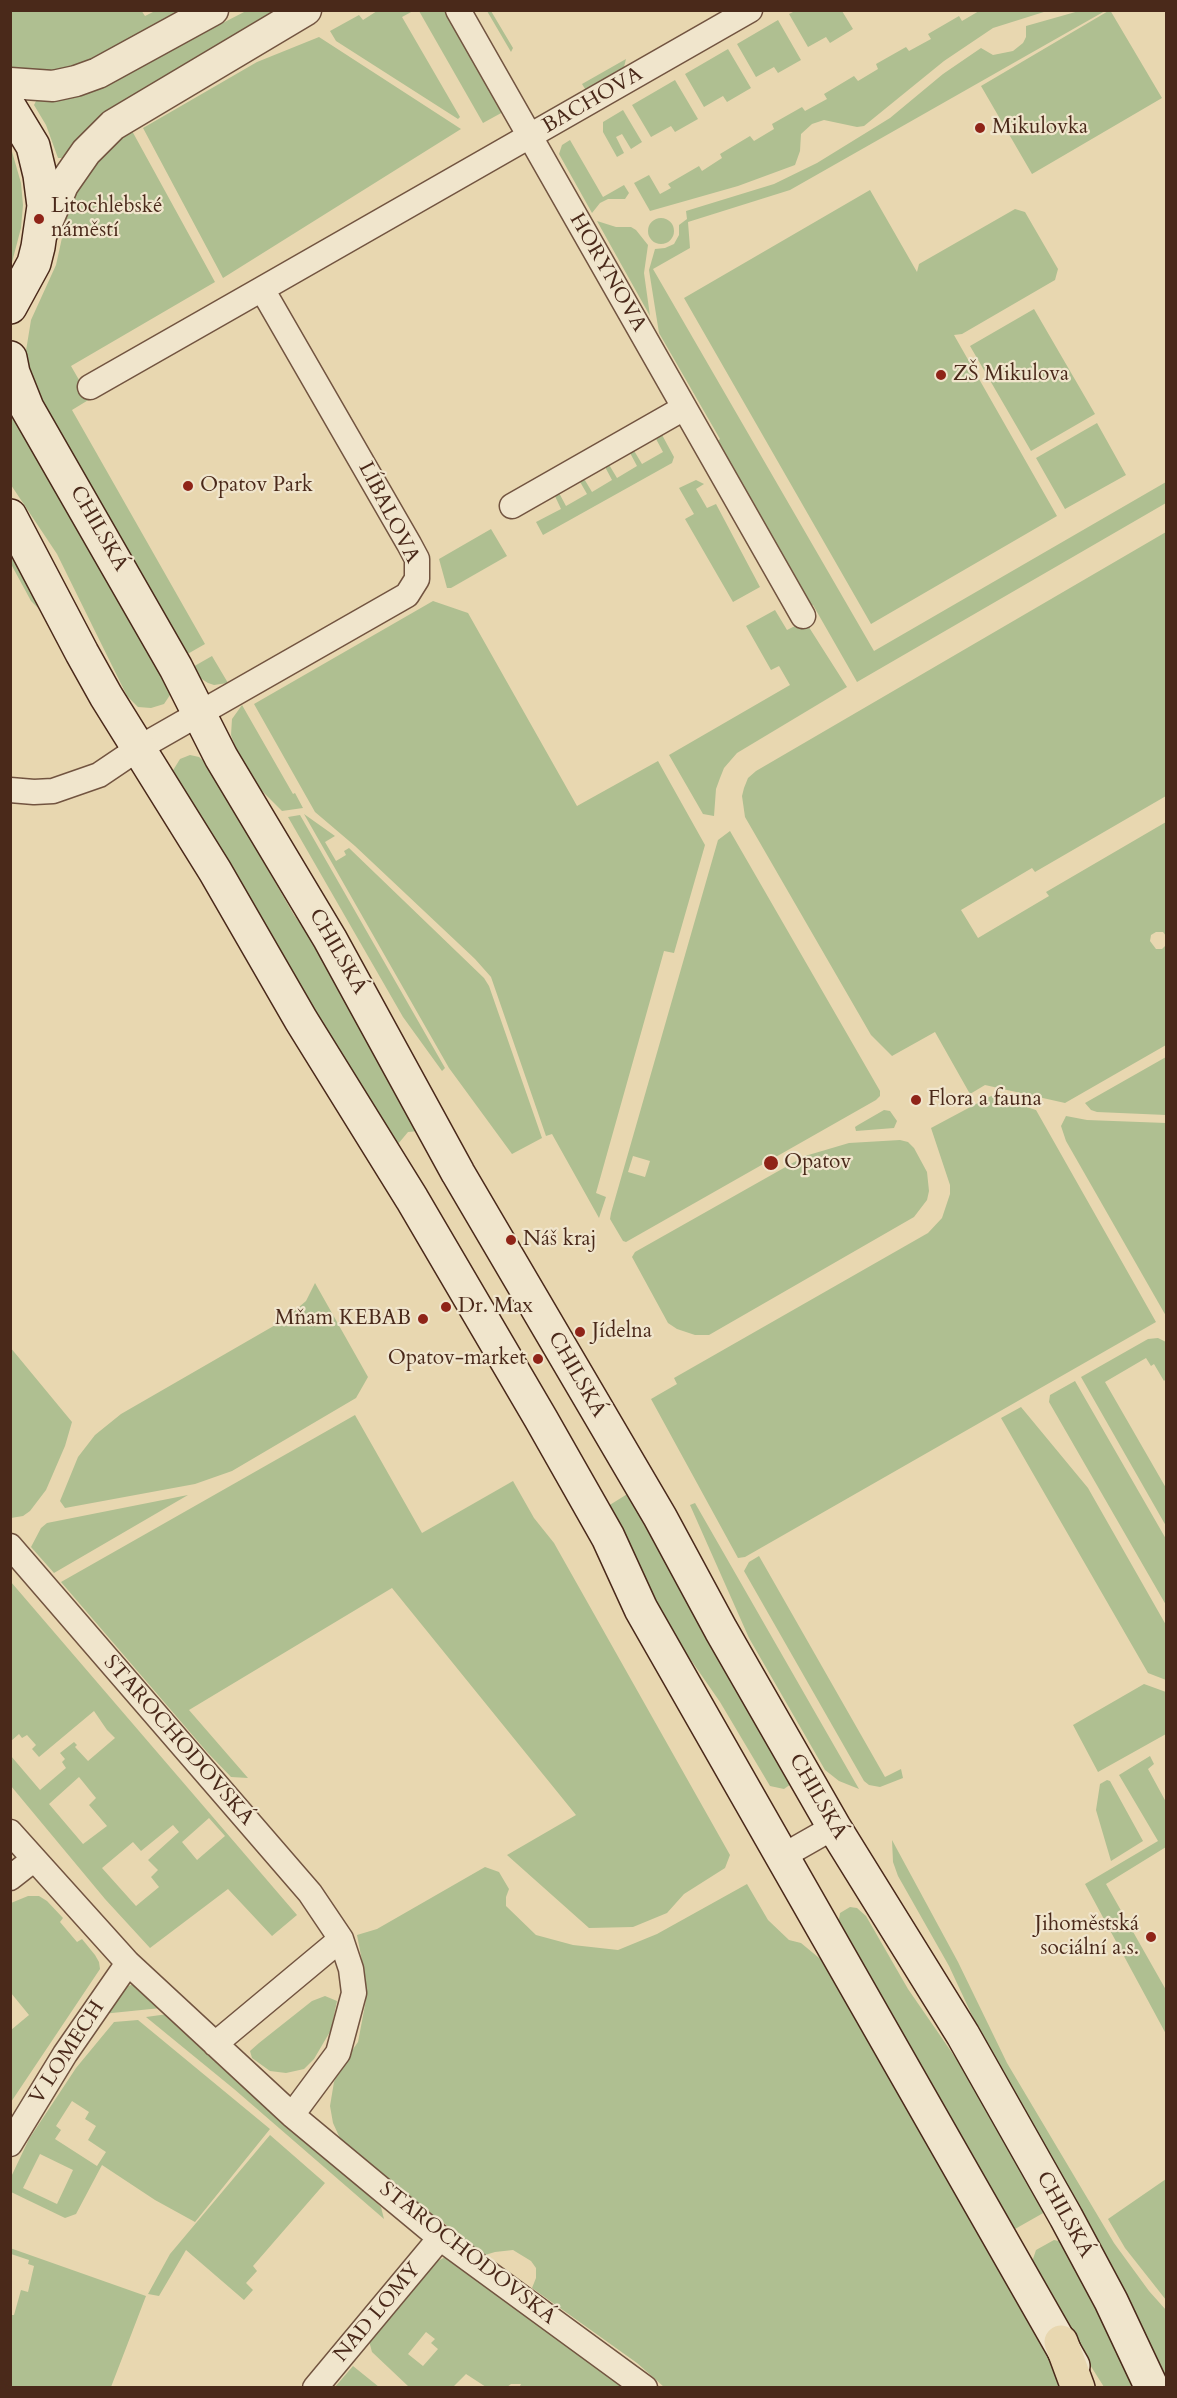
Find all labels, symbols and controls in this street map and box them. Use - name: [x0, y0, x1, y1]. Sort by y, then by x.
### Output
- street label: BACHOVA: [538, 62, 648, 140]
- place label: Mikulovka: [992, 115, 1088, 141]
- marker: Mikulovka: [973, 121, 987, 135]
- place label: Litochlebské náměstí: [51, 194, 163, 244]
- street label: HORYNOVA: [563, 209, 651, 337]
- marker: Litochlebské náměstí: [32, 212, 46, 226]
- place label: ZŠ Mikulova: [953, 362, 1069, 388]
- marker: ZŠ Mikulova: [934, 368, 948, 382]
- street label: LÍBALOVA: [352, 458, 424, 568]
- place label: Opatov Park: [200, 473, 313, 499]
- marker: Opatov Park: [181, 479, 195, 493]
- street label: CHILSKÁ: [63, 482, 133, 576]
- street label: CHILSKÁ: [302, 905, 372, 999]
- place label: Flora a fauna: [928, 1087, 1042, 1113]
- marker: Flora a fauna: [909, 1093, 923, 1107]
- place label: Opatov: [784, 1150, 851, 1176]
- marker: Opatov: [762, 1154, 780, 1172]
- place label: Náš kraj: [523, 1227, 597, 1253]
- marker: Náš kraj: [504, 1233, 518, 1247]
- place label: Dr. Max: [458, 1294, 533, 1320]
- marker: Dr. Max: [439, 1300, 453, 1314]
- place label: Mňam KEBAB: [275, 1306, 411, 1332]
- marker: Mňam KEBAB: [416, 1312, 430, 1326]
- place label: Jídelna: [592, 1319, 652, 1345]
- marker: Jídelna: [573, 1325, 587, 1339]
- street label: CHILSKÁ: [541, 1328, 611, 1422]
- place label: Opatov-market: [388, 1346, 526, 1372]
- marker: Opatov-market: [531, 1352, 545, 1366]
- street label: STAROCHODOVSKÁ: [97, 1651, 259, 1831]
- street label: CHILSKÁ: [782, 1750, 852, 1844]
- place label: Jihoměstská sociální a.s.: [1035, 1912, 1139, 1962]
- marker: Jihoměstská sociální a.s.: [1144, 1930, 1158, 1944]
- street label: V LOMECH: [25, 1997, 111, 2109]
- street label: CHILSKÁ: [1030, 2168, 1098, 2262]
- street label: STAROCHODOVSKÁ: [374, 2177, 560, 2331]
- street label: NAD LOMY: [329, 2258, 427, 2368]

